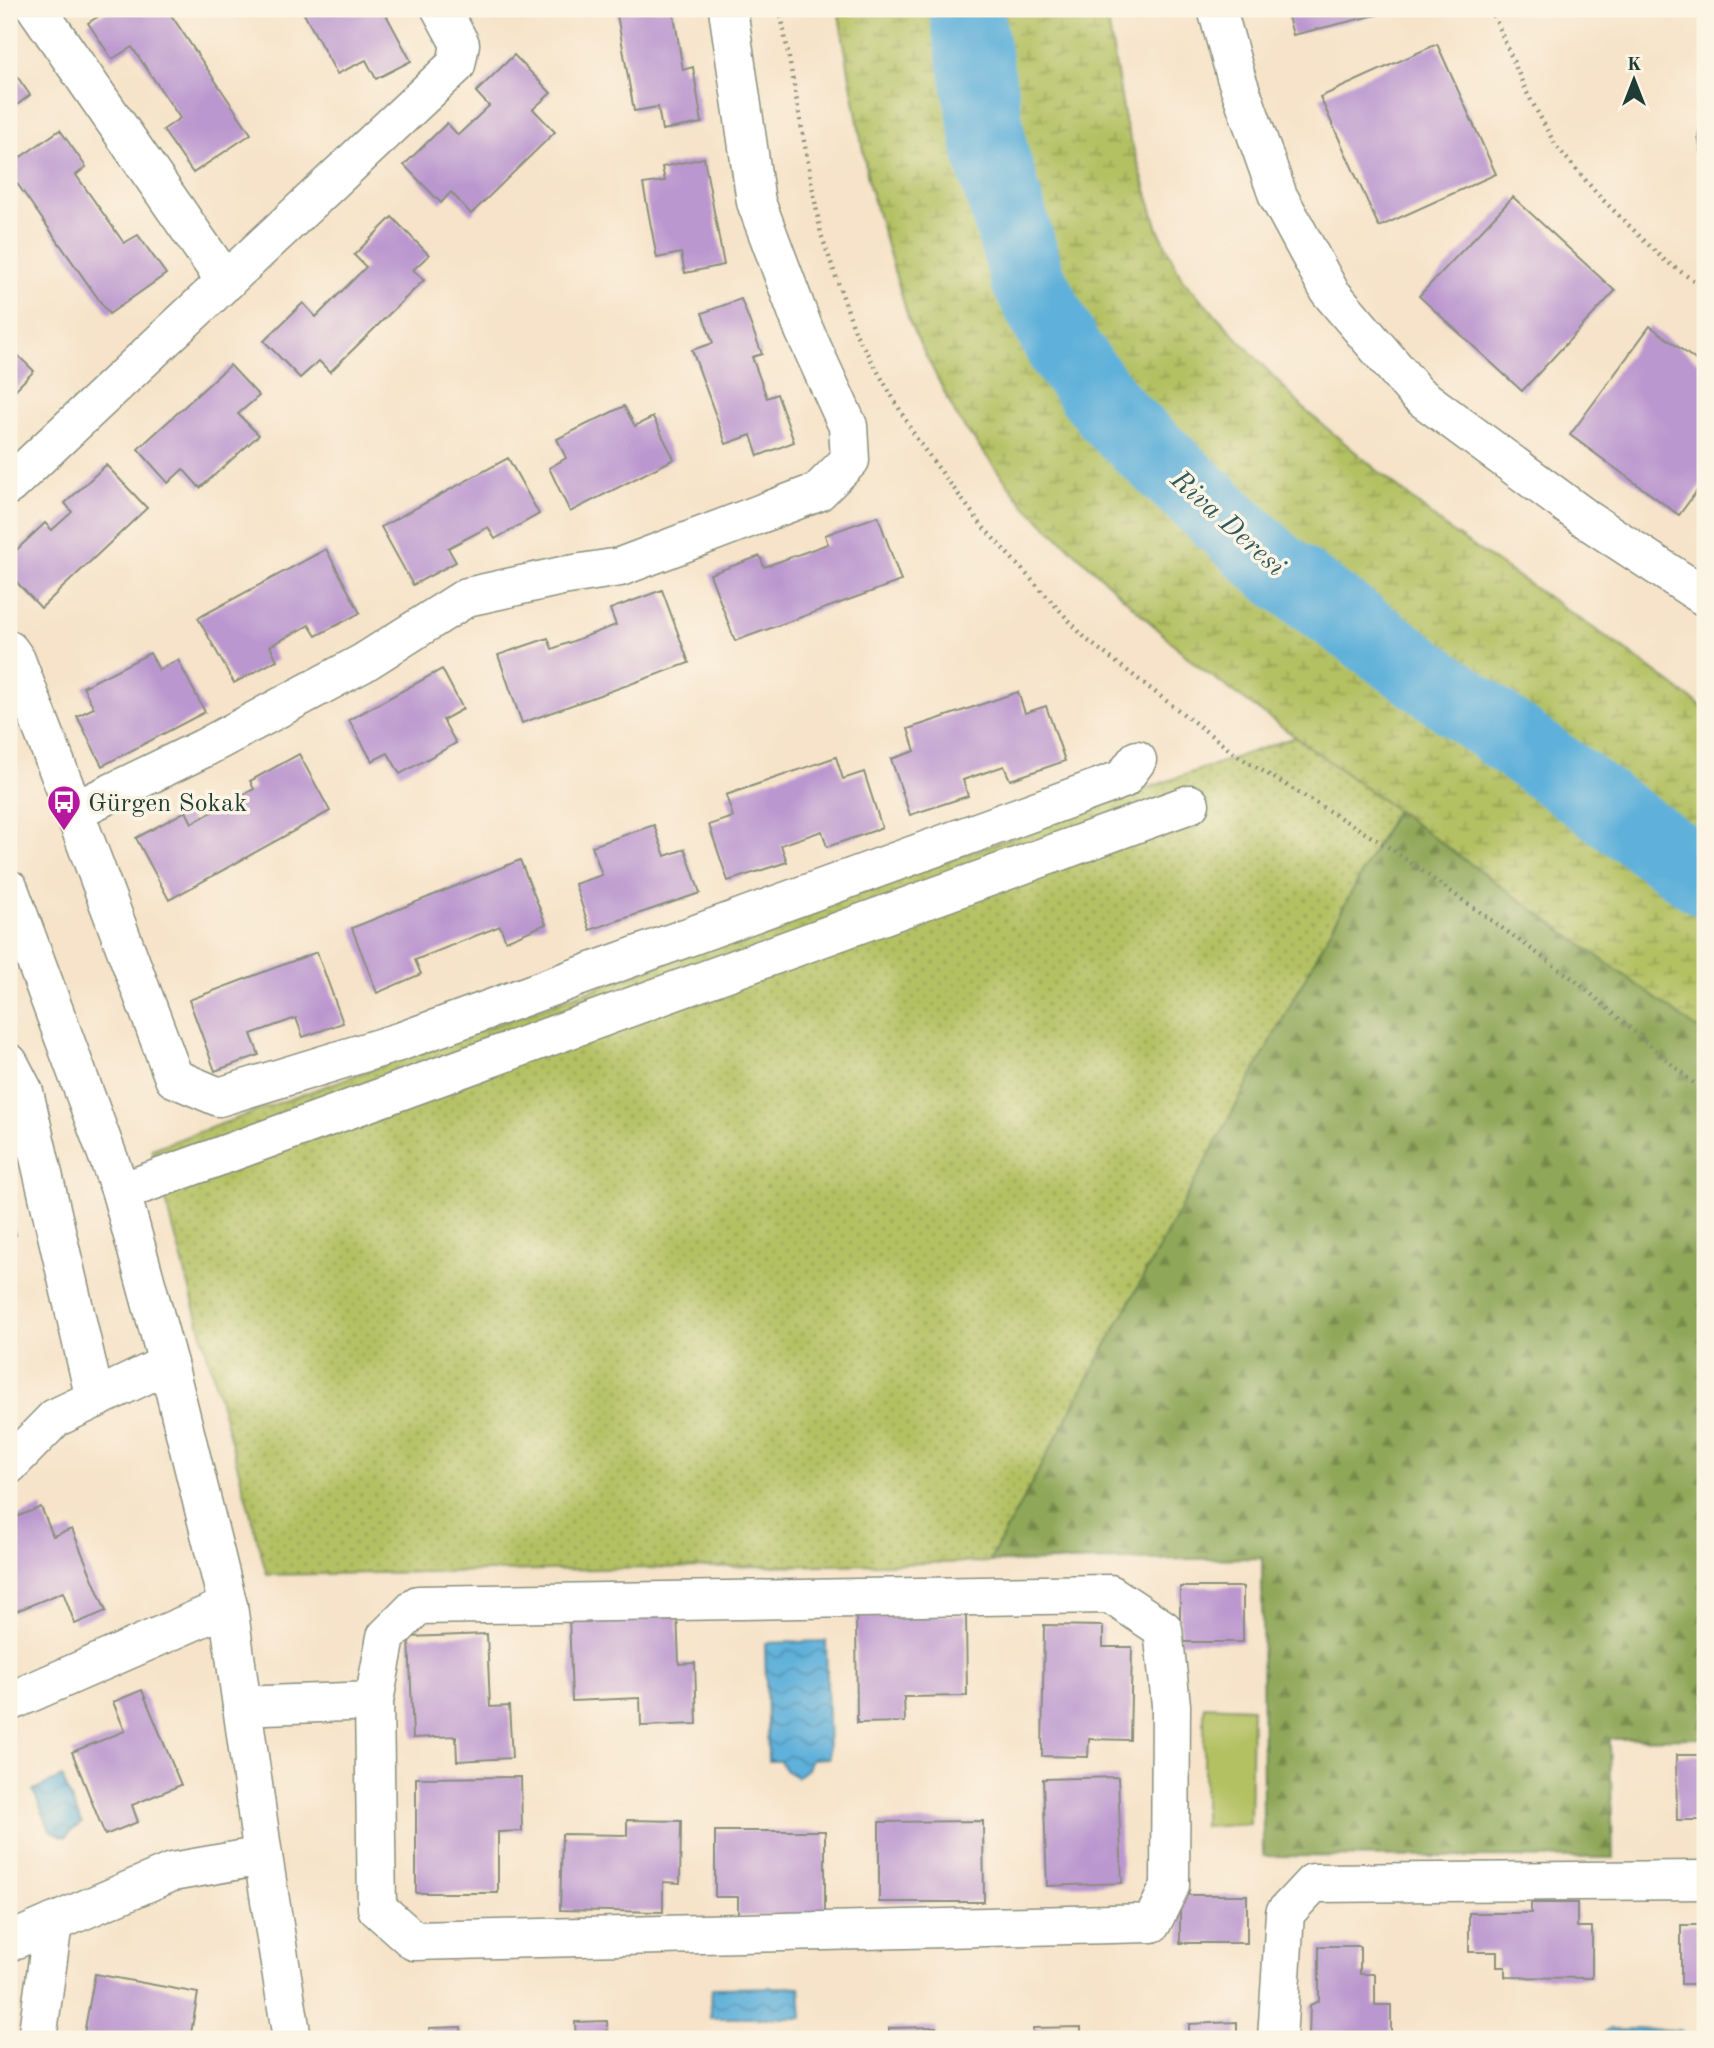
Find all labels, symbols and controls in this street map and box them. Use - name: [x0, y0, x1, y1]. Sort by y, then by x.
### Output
- north arrow: [1598, 46, 1668, 116]
- text: K: [1627, 56, 1642, 75]
- water label: Riva Deresi: [1164, 465, 1289, 582]
- bus stop icon: Gürgen Sokak: [45, 783, 83, 832]
- place label: Gürgen Sokak: [88, 791, 247, 817]

